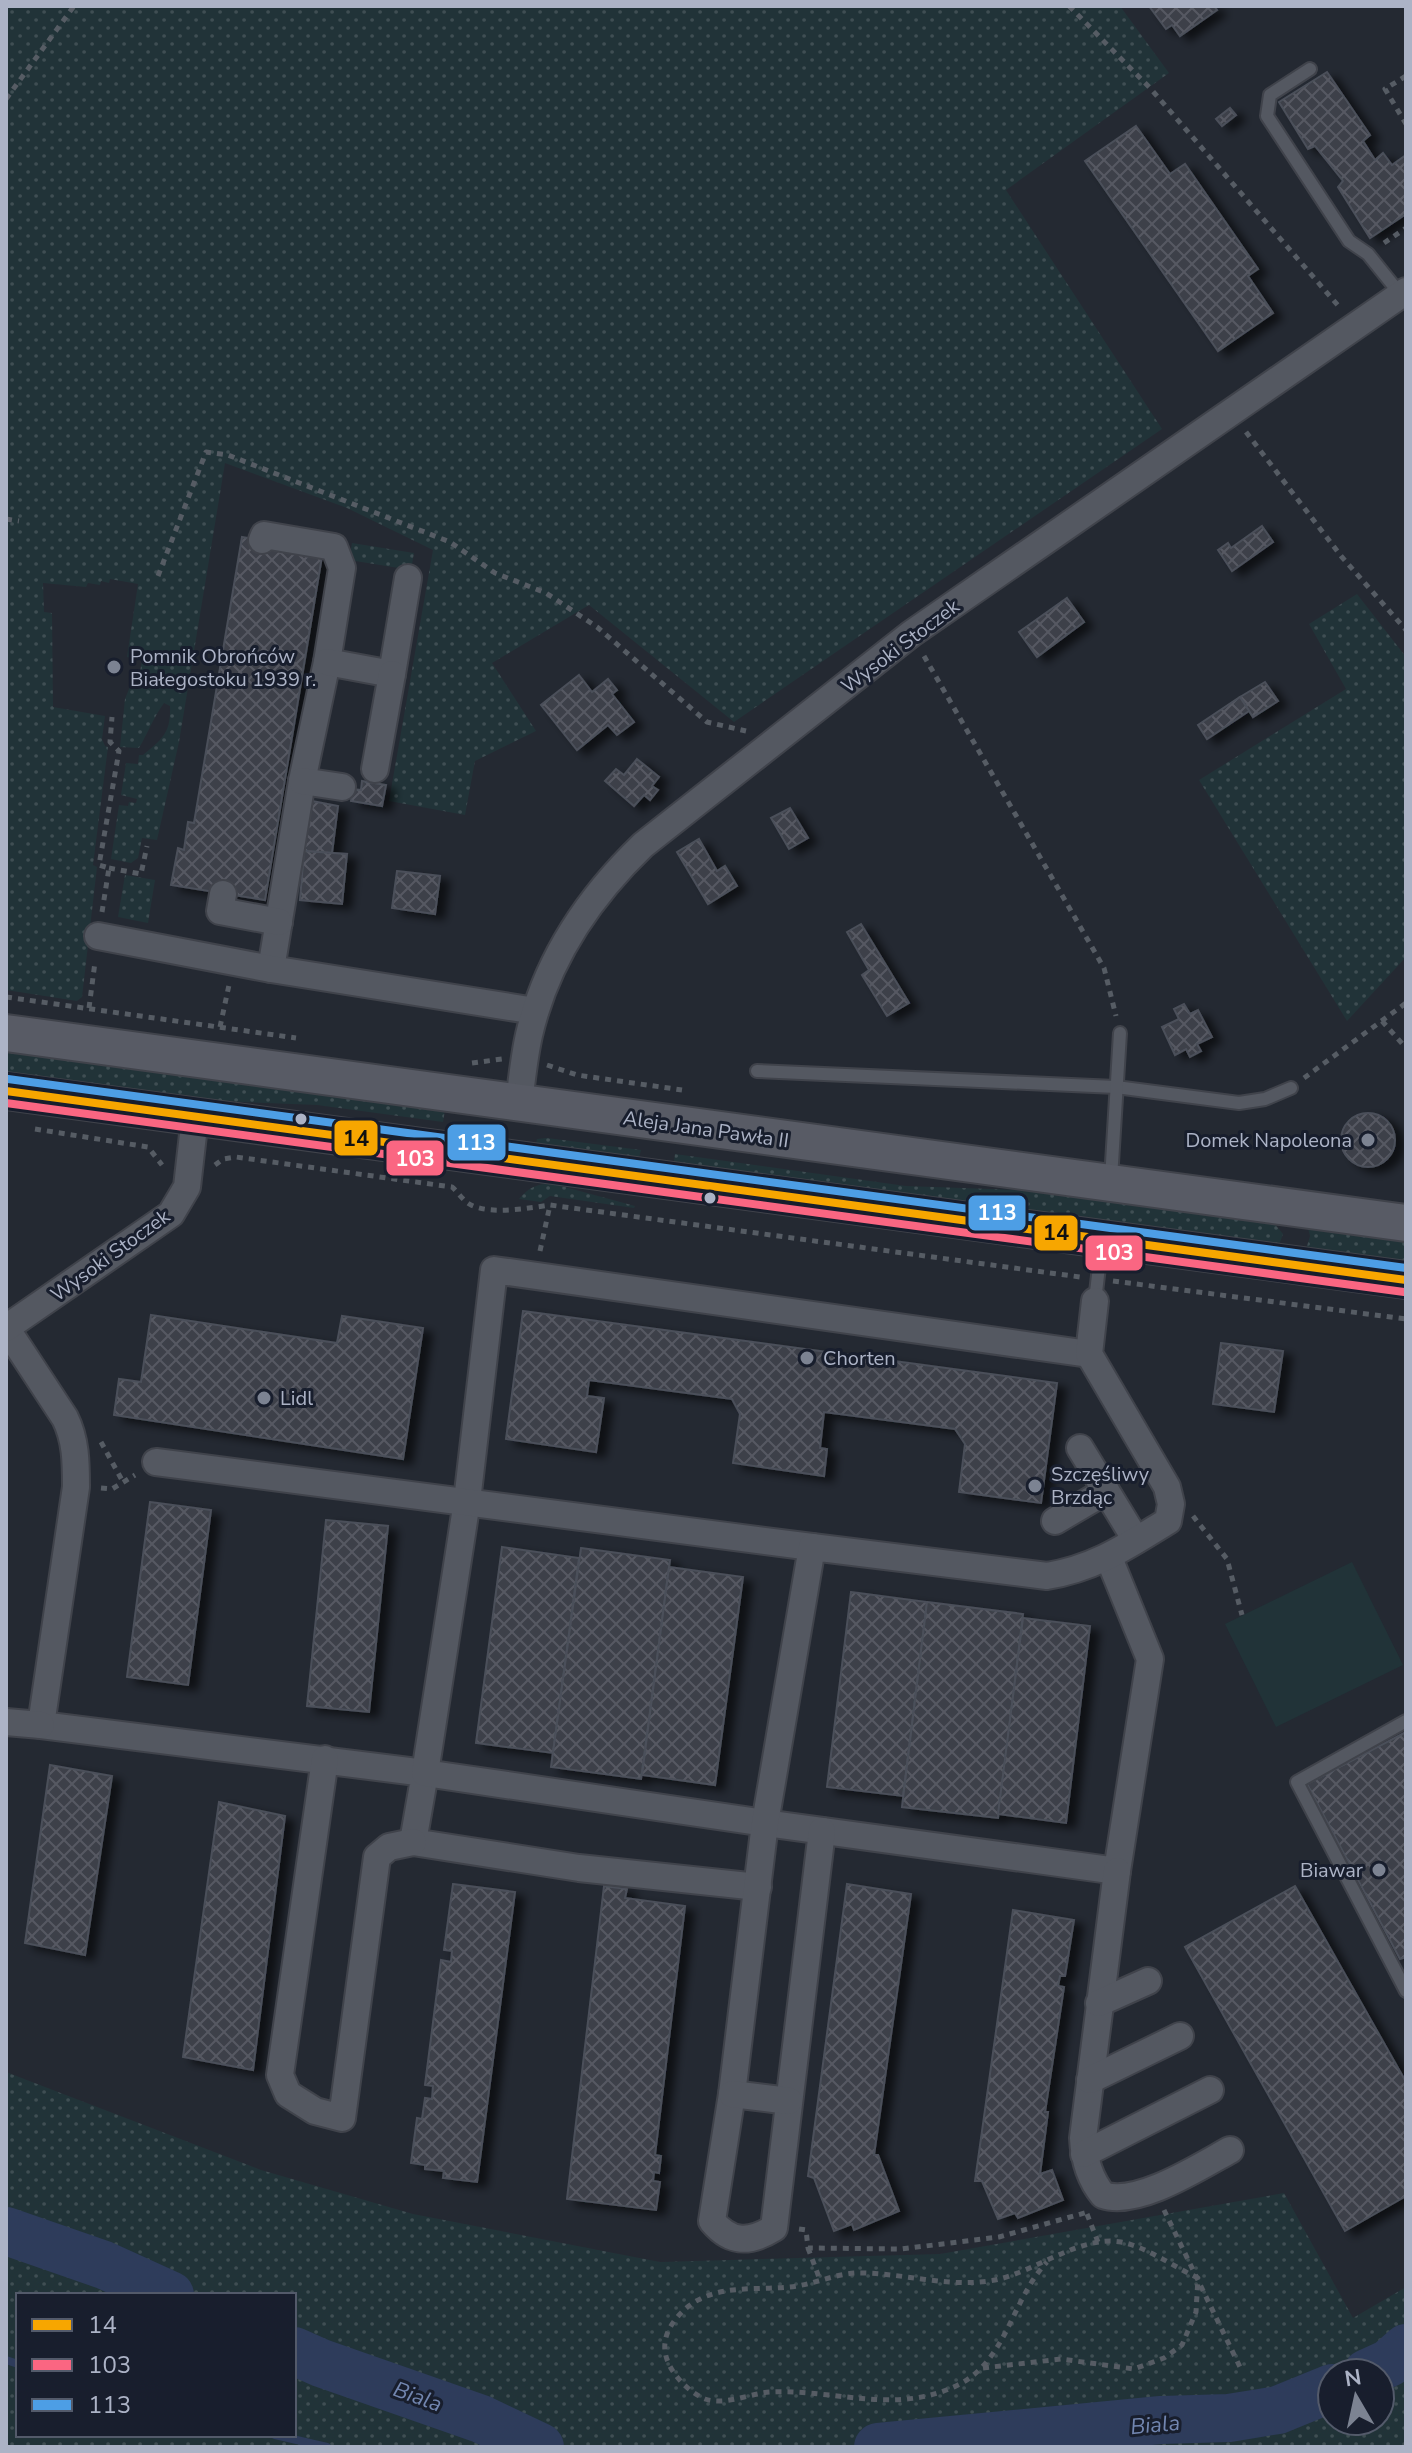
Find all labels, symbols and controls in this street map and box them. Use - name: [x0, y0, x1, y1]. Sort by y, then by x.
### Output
- street label: Wysoki Stoczek: [836, 592, 966, 700]
- place label: Pomnik Obrońców Białegostoku 1939 r.: [130, 643, 316, 693]
- marker: Pomnik Obrońców Białegostoku 1939 r.: [105, 658, 123, 676]
- street label: Aleja Jana Pawła II: [621, 1104, 791, 1154]
- unlabelled marker: [293, 1111, 309, 1127]
- line badge: 14: [333, 1119, 379, 1157]
- line badge: 113: [446, 1123, 507, 1162]
- text: 14: [343, 1124, 369, 1154]
- place label: Domek Napoleona: [1185, 1127, 1352, 1154]
- text: 113: [456, 1128, 496, 1158]
- marker: Domek Napoleona: [1359, 1131, 1377, 1149]
- line badge: 103: [385, 1139, 445, 1177]
- text: 103: [395, 1144, 435, 1174]
- unlabelled marker: [702, 1190, 718, 1206]
- line badge: 113: [967, 1194, 1027, 1232]
- text: 113: [977, 1198, 1017, 1228]
- street label: Wysoki Stoczek: [45, 1202, 176, 1308]
- line badge: 14: [1033, 1214, 1079, 1252]
- text: 14: [1043, 1218, 1069, 1248]
- line badge: 103: [1084, 1234, 1144, 1272]
- text: 103: [1094, 1238, 1134, 1268]
- place label: Chorten: [823, 1345, 896, 1372]
- marker: Chorten: [798, 1349, 816, 1367]
- place label: Lidl: [280, 1385, 313, 1412]
- marker: Lidl: [255, 1389, 273, 1407]
- place label: Szczęśliwy Brzdąc: [1051, 1461, 1150, 1511]
- marker: Szczęśliwy Brzdąc: [1026, 1477, 1044, 1495]
- place label: Biawar: [1300, 1857, 1363, 1884]
- marker: Biawar: [1370, 1861, 1388, 1879]
- legend: [16, 2293, 296, 2437]
- text: 14: [88, 2309, 117, 2341]
- text: 103: [88, 2349, 131, 2381]
- north arrow: [1316, 2357, 1396, 2437]
- text: N: [1343, 2362, 1364, 2394]
- water label: Biala: [389, 2374, 446, 2420]
- text: 113: [88, 2389, 131, 2421]
- water label: Biala: [1129, 2408, 1181, 2442]

